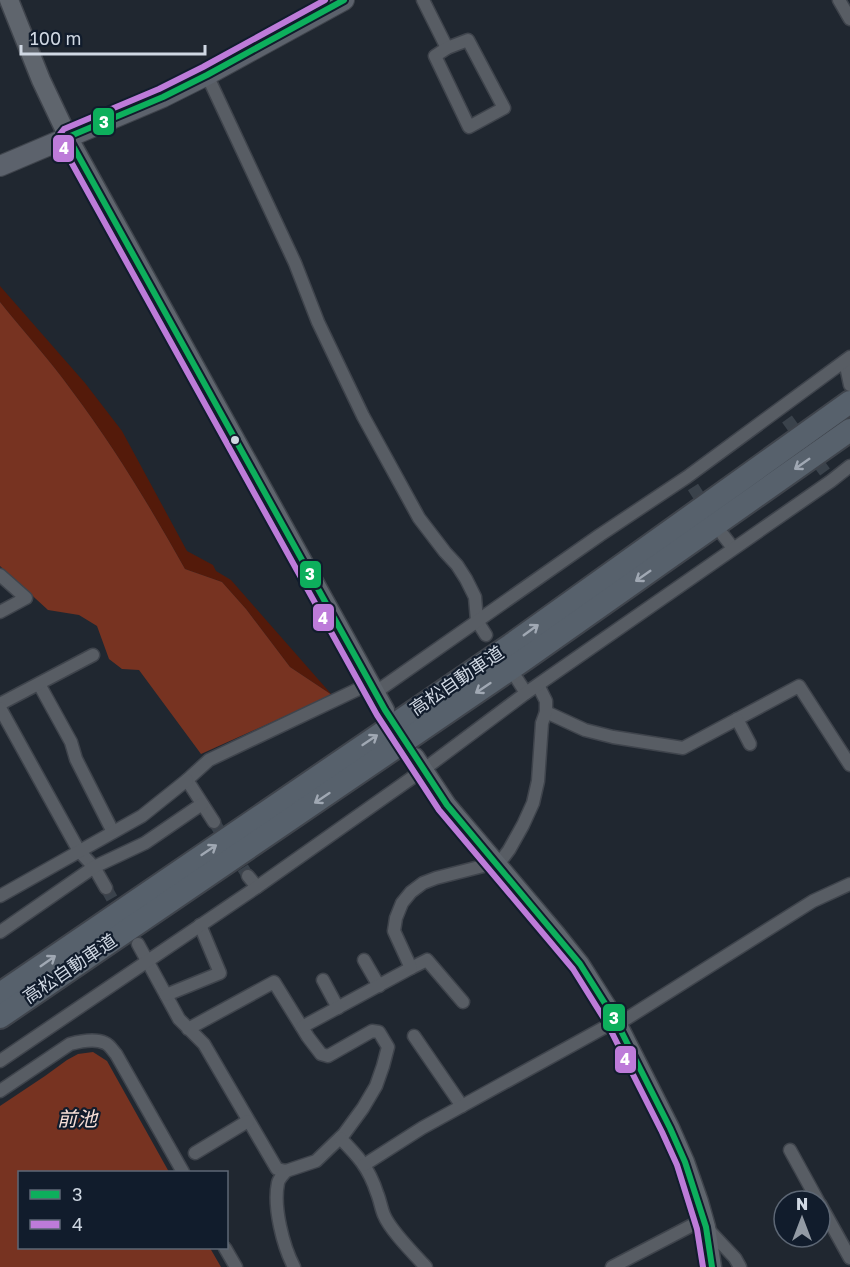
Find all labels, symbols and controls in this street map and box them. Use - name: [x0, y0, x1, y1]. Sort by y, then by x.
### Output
- scale bar: [21, 18, 206, 56]
- text: 100 m: [30, 27, 81, 49]
- line badge: 3: [92, 107, 115, 136]
- text: 3: [99, 112, 109, 132]
- line badge: 4: [52, 134, 75, 163]
- text: 4: [59, 138, 69, 158]
- unlabelled marker: [229, 434, 241, 446]
- one-way arrow: [795, 458, 811, 470]
- line badge: 3: [299, 560, 322, 589]
- text: 3: [305, 564, 315, 584]
- one-way arrow: [635, 570, 651, 582]
- line badge: 4: [312, 603, 335, 632]
- text: 4: [318, 608, 328, 628]
- one-way arrow: [522, 624, 538, 636]
- street label: 高松自動車道: [406, 641, 507, 719]
- one-way arrow: [475, 682, 492, 694]
- one-way arrow: [361, 734, 378, 746]
- one-way arrow: [314, 792, 331, 804]
- one-way arrow: [200, 844, 216, 856]
- street label: 高松自動車道: [19, 929, 120, 1007]
- one-way arrow: [40, 955, 56, 967]
- line badge: 3: [602, 1003, 626, 1032]
- text: 3: [609, 1008, 619, 1028]
- line badge: 4: [614, 1045, 637, 1074]
- text: 4: [620, 1049, 630, 1069]
- water label: 前池: [57, 1106, 99, 1130]
- legend: [18, 1171, 228, 1249]
- text: 3: [72, 1183, 83, 1205]
- north arrow: [772, 1189, 832, 1249]
- text: N: [796, 1194, 808, 1214]
- text: 4: [72, 1213, 83, 1235]

